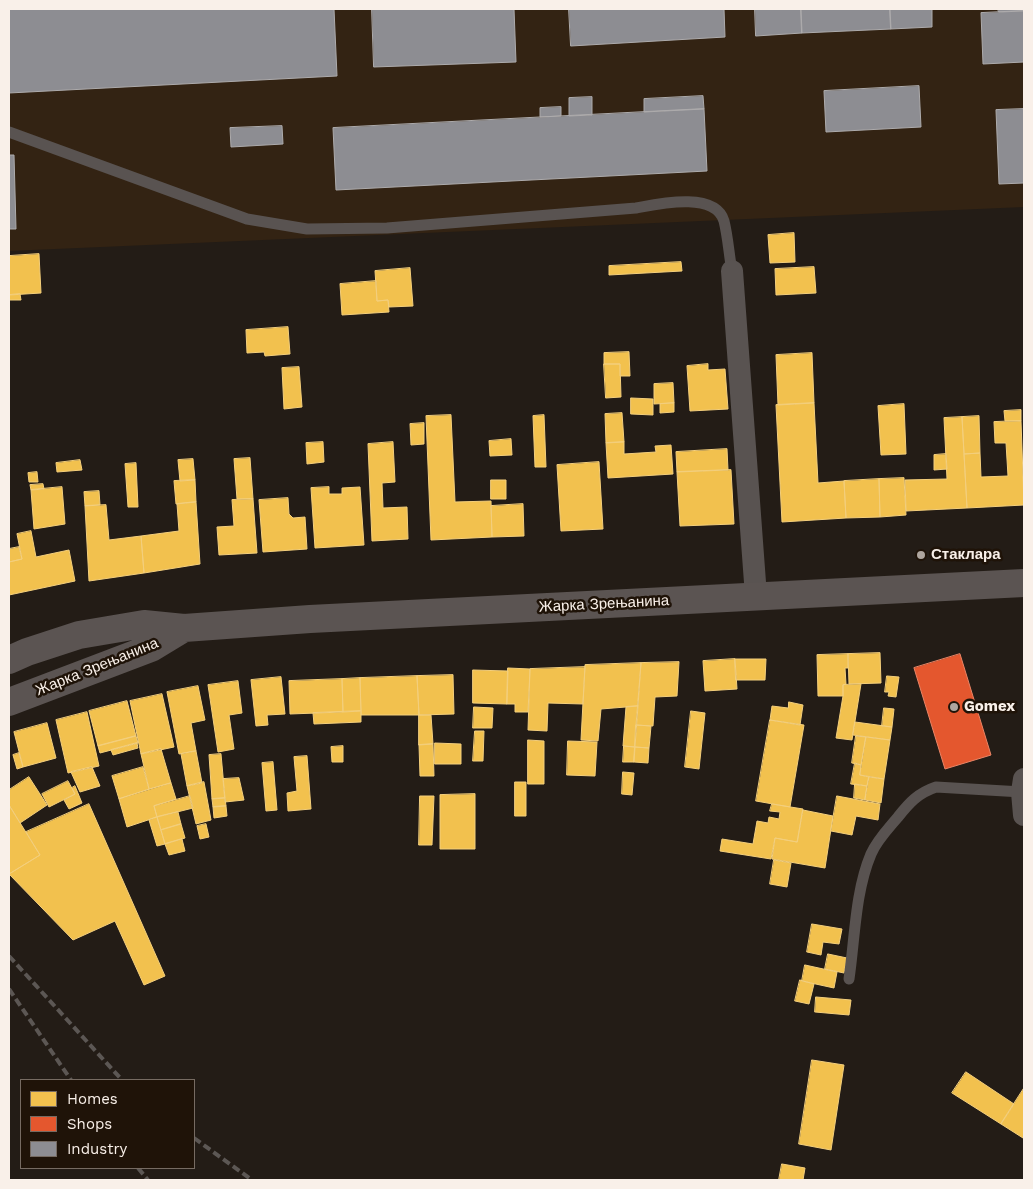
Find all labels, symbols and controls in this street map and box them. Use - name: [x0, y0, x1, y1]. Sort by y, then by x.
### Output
- place label: Стаклара: [931, 546, 1001, 564]
- marker: Стаклара: [915, 549, 927, 561]
- street label: Жарка Зрењанина: [538, 592, 670, 616]
- street label: Жарка Зрењанина: [33, 634, 161, 700]
- place label: Gomex: [964, 698, 1015, 716]
- marker: Gomex: [948, 701, 960, 713]
- legend: [20, 1079, 195, 1169]
- text: Homes: [67, 1090, 118, 1108]
- text: Shops: [67, 1115, 112, 1133]
- text: Industry: [67, 1140, 127, 1158]

